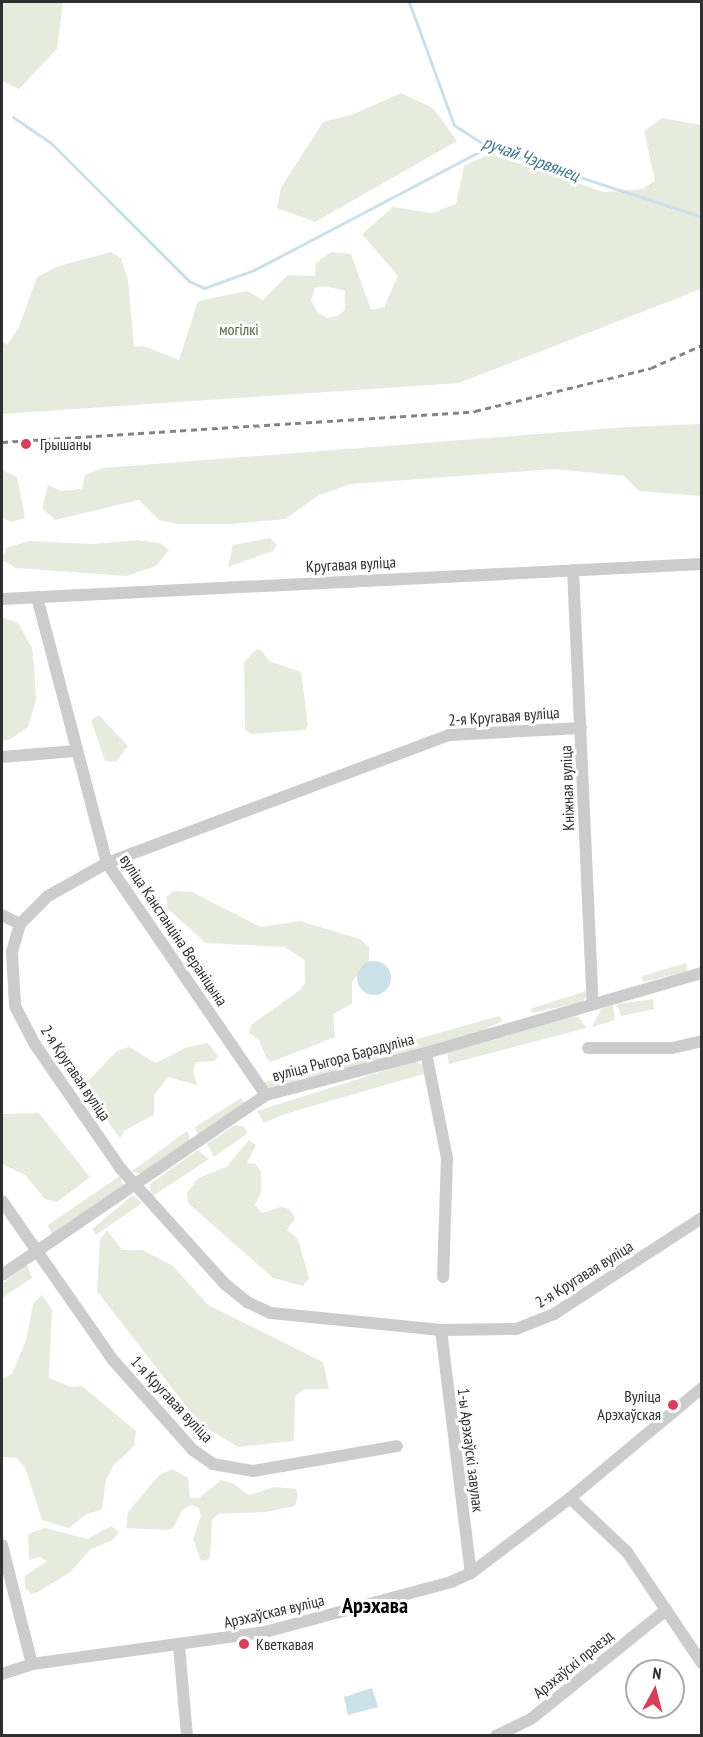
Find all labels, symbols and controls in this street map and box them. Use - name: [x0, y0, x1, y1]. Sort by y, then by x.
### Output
- water label: ручай Чэрвянец: [480, 132, 582, 186]
- park label: могілкі: [219, 319, 259, 339]
- place label: Грышаны: [40, 434, 91, 454]
- marker: Грышаны: [17, 435, 35, 453]
- street label: Кругавая вуліца: [306, 552, 396, 576]
- street label: 2-я Кругавая вуліца: [448, 703, 560, 729]
- street label: Кніжная вуліца: [556, 745, 578, 831]
- street label: вуліца Канстанціна Вераніцына: [116, 851, 232, 1009]
- street label: 2-я Кругавая вуліца: [37, 1021, 115, 1125]
- street label: вуліца Рыгора Барадуліна: [270, 1029, 416, 1085]
- street label: 2-я Кругавая вуліца: [532, 1236, 636, 1312]
- street label: 1-я Кругавая вуліца: [127, 1352, 217, 1446]
- place label: Вуліца Арэхаўская: [597, 1386, 661, 1424]
- street label: 1-ы Арэхаўскі завулак: [454, 1387, 488, 1513]
- marker: Вуліца Арэхаўская: [666, 1398, 680, 1412]
- street label: Арэхаўская вуліца: [222, 1590, 326, 1632]
- district label: Арэхава: [342, 1593, 408, 1619]
- street label: Арэхаўскі праезд: [529, 1626, 617, 1702]
- place label: Кветкавая: [256, 1634, 314, 1654]
- marker: Кветкавая: [237, 1637, 251, 1651]
- north arrow: [625, 1659, 685, 1719]
- text: N: [651, 1663, 662, 1684]

